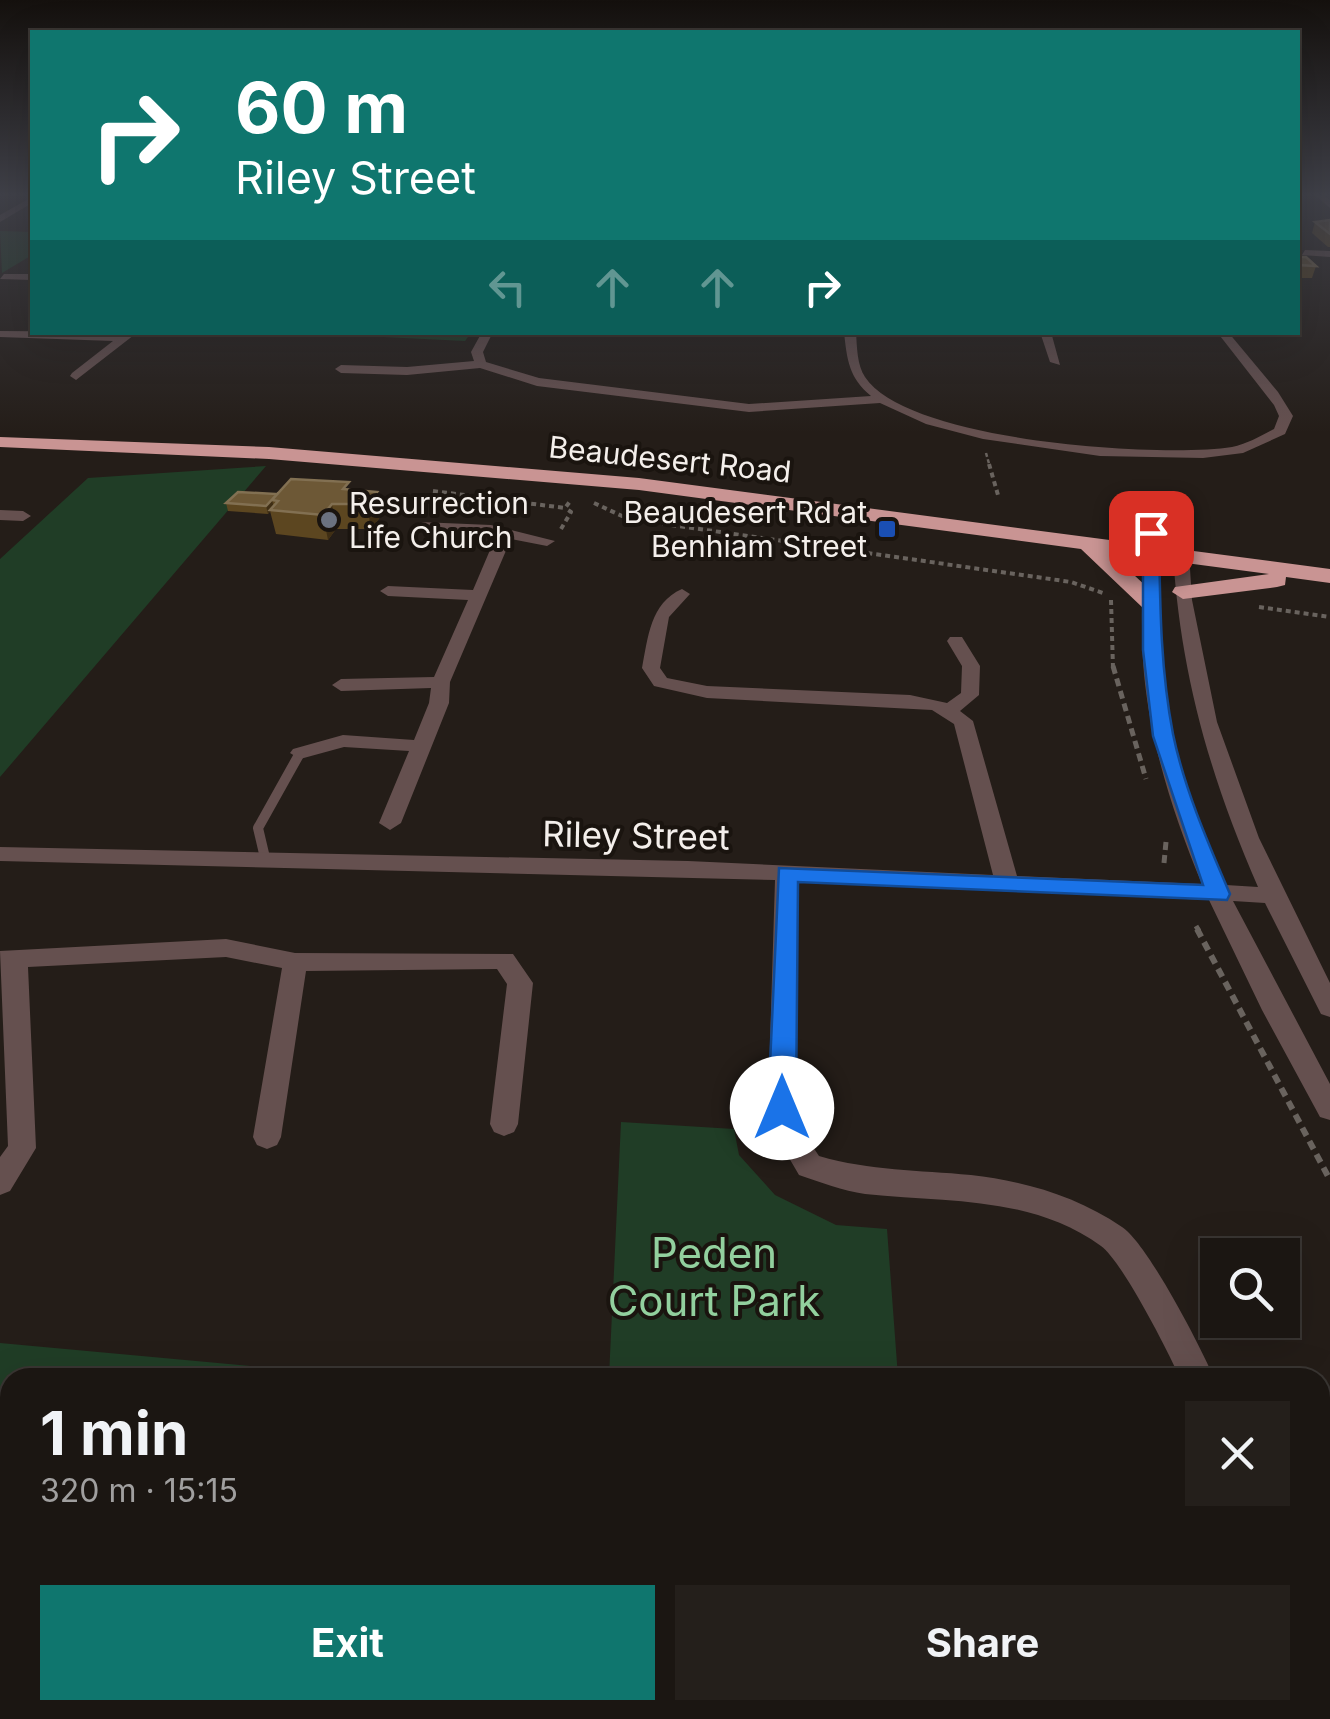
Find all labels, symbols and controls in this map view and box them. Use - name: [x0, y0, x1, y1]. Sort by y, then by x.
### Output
- text: 60 m: [235, 65, 408, 150]
- icon: right: [70, 70, 200, 200]
- text: Riley Street: [235, 150, 476, 205]
- icon: left: [480, 260, 535, 315]
- icon: ahead: [585, 260, 640, 315]
- icon: ahead: [690, 260, 745, 315]
- icon: right: [795, 260, 850, 315]
- street label: Beaudesert Road: [547, 428, 793, 490]
- place label: Resurrection Life Church: [349, 485, 529, 555]
- pin: [1109, 491, 1194, 576]
- place label: Beaudesert Rd at Benhiam Street: [623, 494, 867, 564]
- icon: arrive: [1124, 506, 1179, 561]
- marker: Resurrection Life Church: [318, 509, 340, 531]
- marker: Beaudesert Rd at Benhiam Street: [876, 518, 898, 540]
- street label: Riley Street: [542, 812, 730, 858]
- position arrow: [730, 1056, 834, 1160]
- park label: Peden Court Park: [608, 1227, 820, 1326]
- map controls: [1200, 1238, 1300, 1338]
- button: search: [1200, 1238, 1300, 1338]
- text: 1 min: [40, 1397, 188, 1469]
- button: close: [1185, 1401, 1290, 1506]
- text: 320 m · 15:15: [40, 1471, 238, 1510]
- button: Exit: [40, 1585, 655, 1700]
- button: Share: [675, 1585, 1290, 1700]

